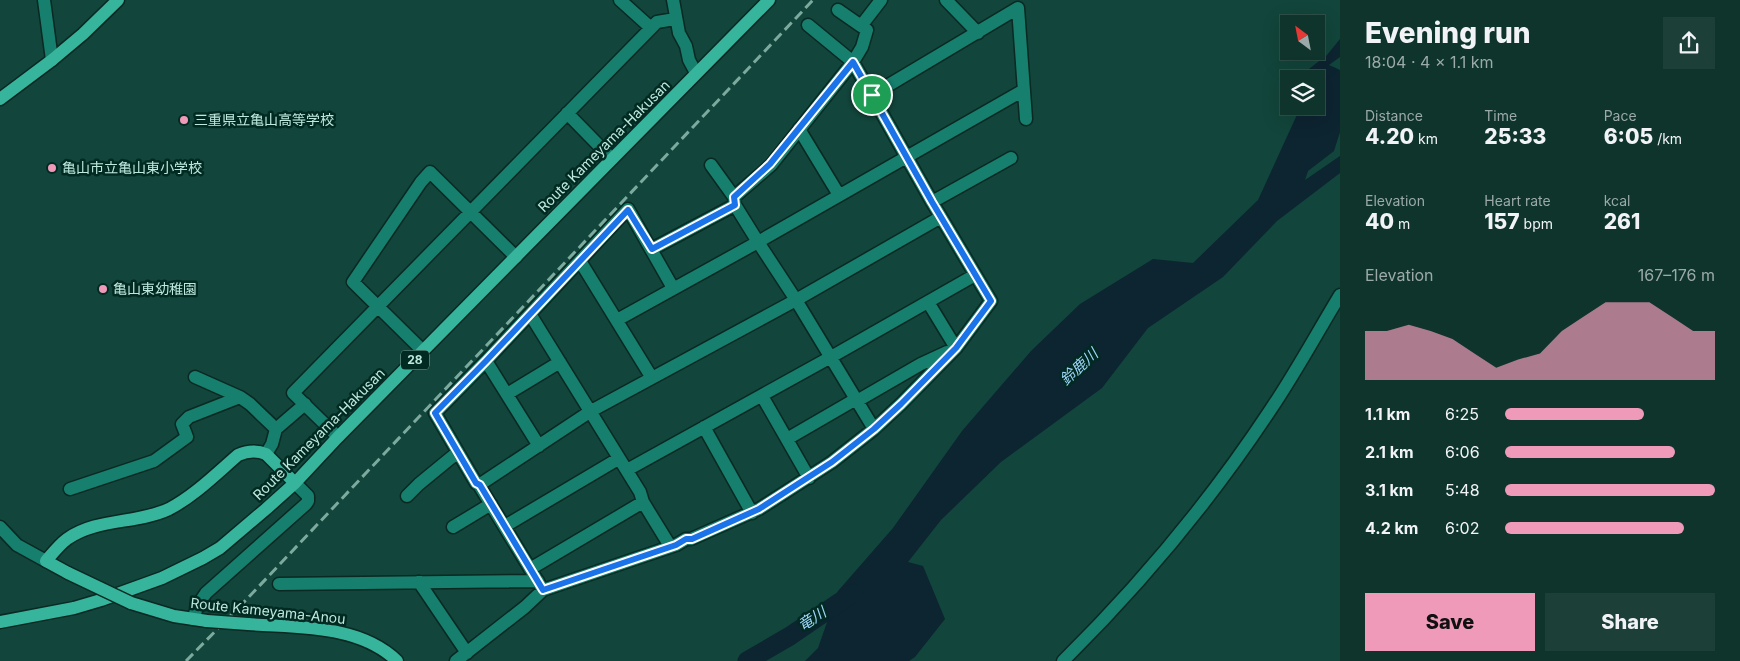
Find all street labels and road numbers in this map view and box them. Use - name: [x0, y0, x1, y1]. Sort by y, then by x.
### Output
- street label: Route Kameyama-Hakusan: [534, 76, 673, 215]
- road number: 28: [401, 350, 429, 370]
- street label: Route Kameyama-Hakusan: [249, 364, 388, 503]
- street label: Route Kameyama-Anou: [190, 594, 346, 627]

